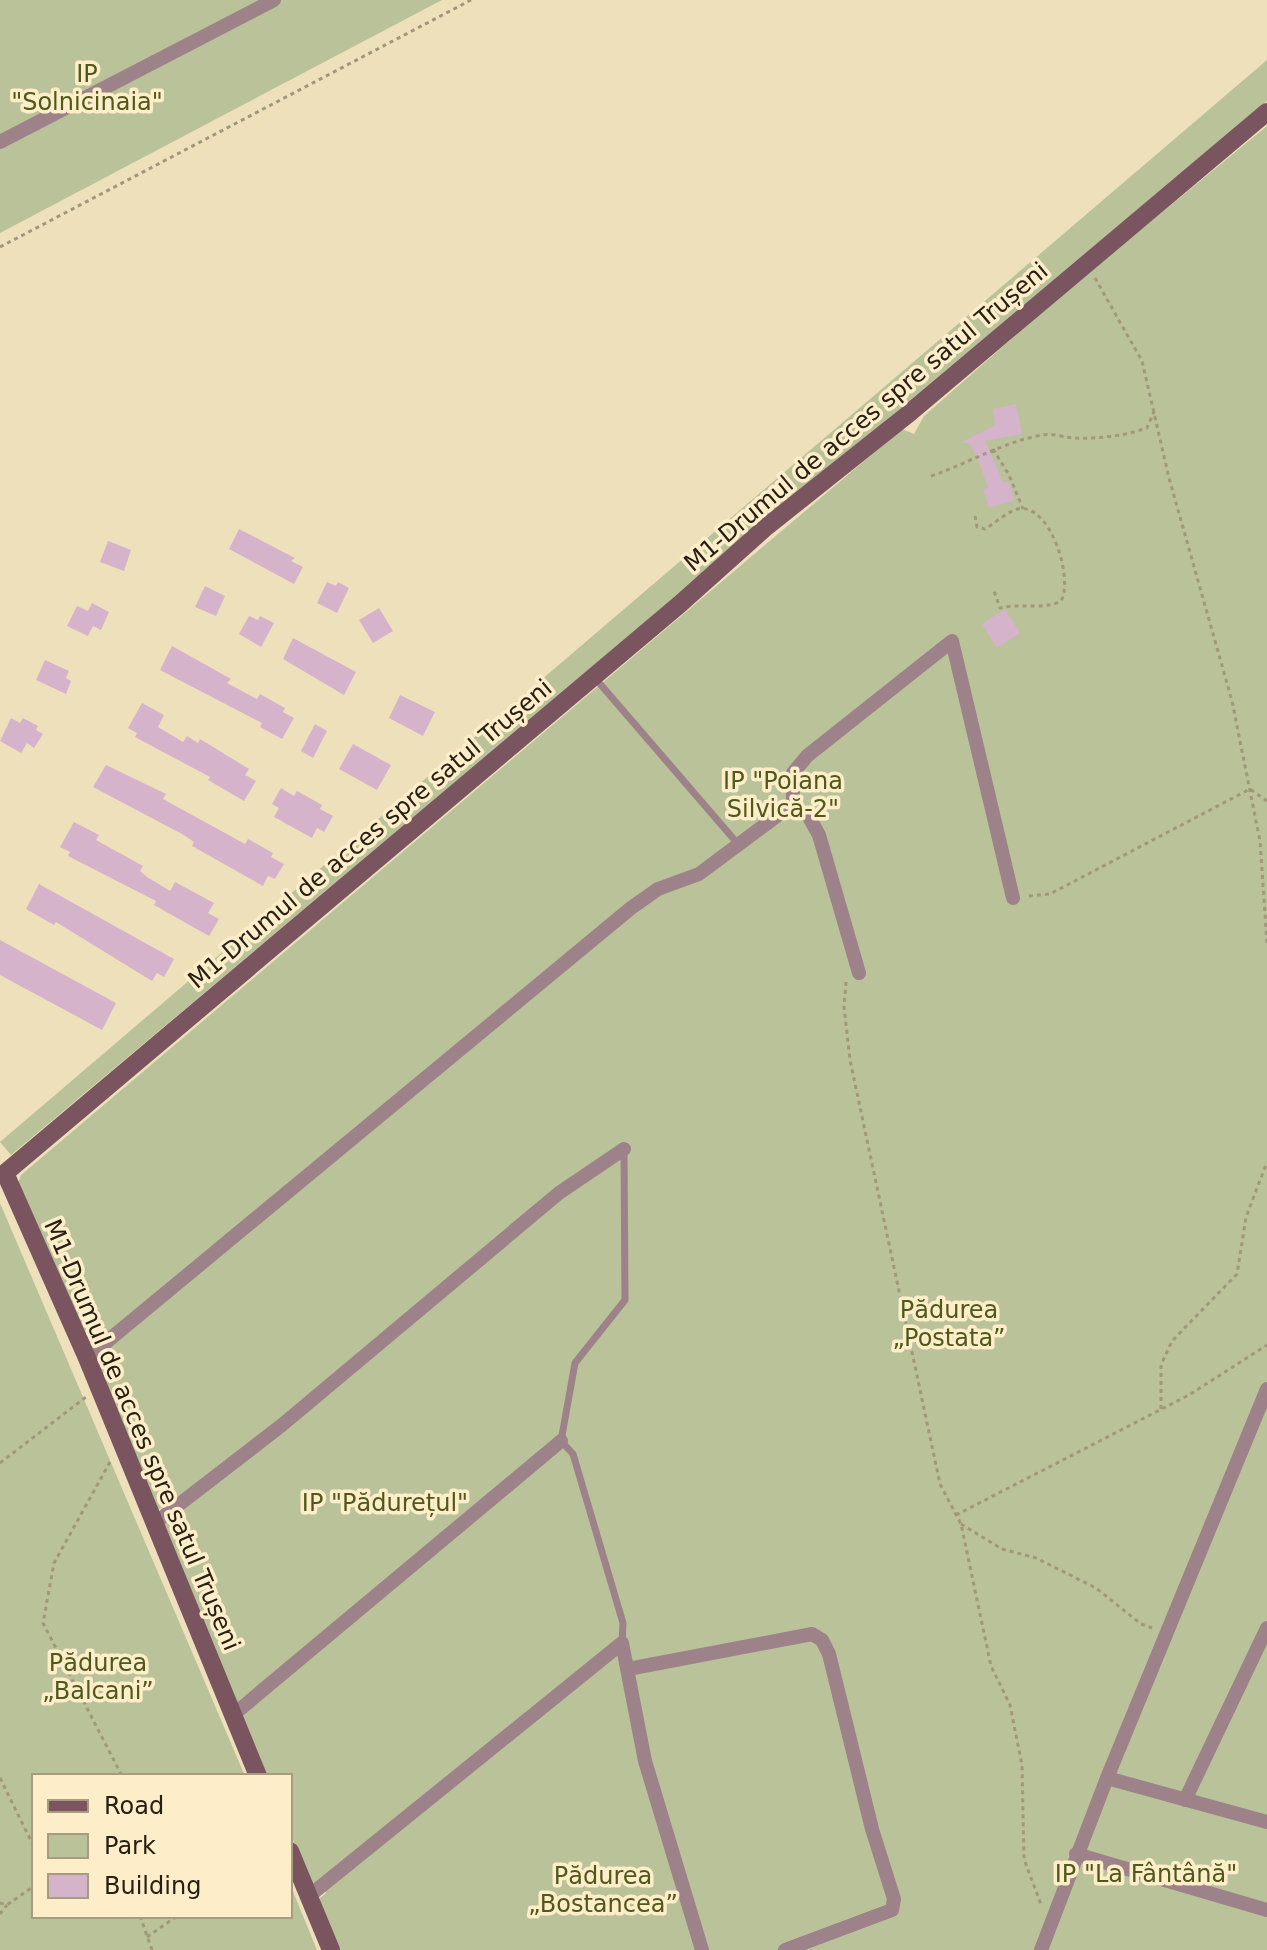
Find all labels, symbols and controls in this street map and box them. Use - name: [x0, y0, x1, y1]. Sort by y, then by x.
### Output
- park label: IP "Solnicinaia": [11, 60, 163, 116]
- street label: M1-Drumul de acces spre satul Trușeni: [679, 257, 1053, 577]
- street label: M1-Drumul de acces spre satul Trușeni: [183, 674, 557, 994]
- park label: IP "Poiana Silvică-2": [723, 767, 843, 823]
- street label: M1-Drumul de acces spre satul Trușeni: [38, 1215, 246, 1655]
- park label: Pădurea „Postata”: [892, 1296, 1006, 1352]
- park label: IP "Pădurețul": [302, 1489, 468, 1517]
- park label: Pădurea „Balcani”: [42, 1649, 154, 1705]
- legend: [32, 1774, 292, 1918]
- text: Road: [104, 1792, 164, 1820]
- text: Park: [104, 1832, 156, 1860]
- park label: IP "La Fântână": [1055, 1860, 1237, 1888]
- park label: Pădurea „Bostancea”: [528, 1862, 678, 1918]
- text: Building: [104, 1872, 201, 1900]

